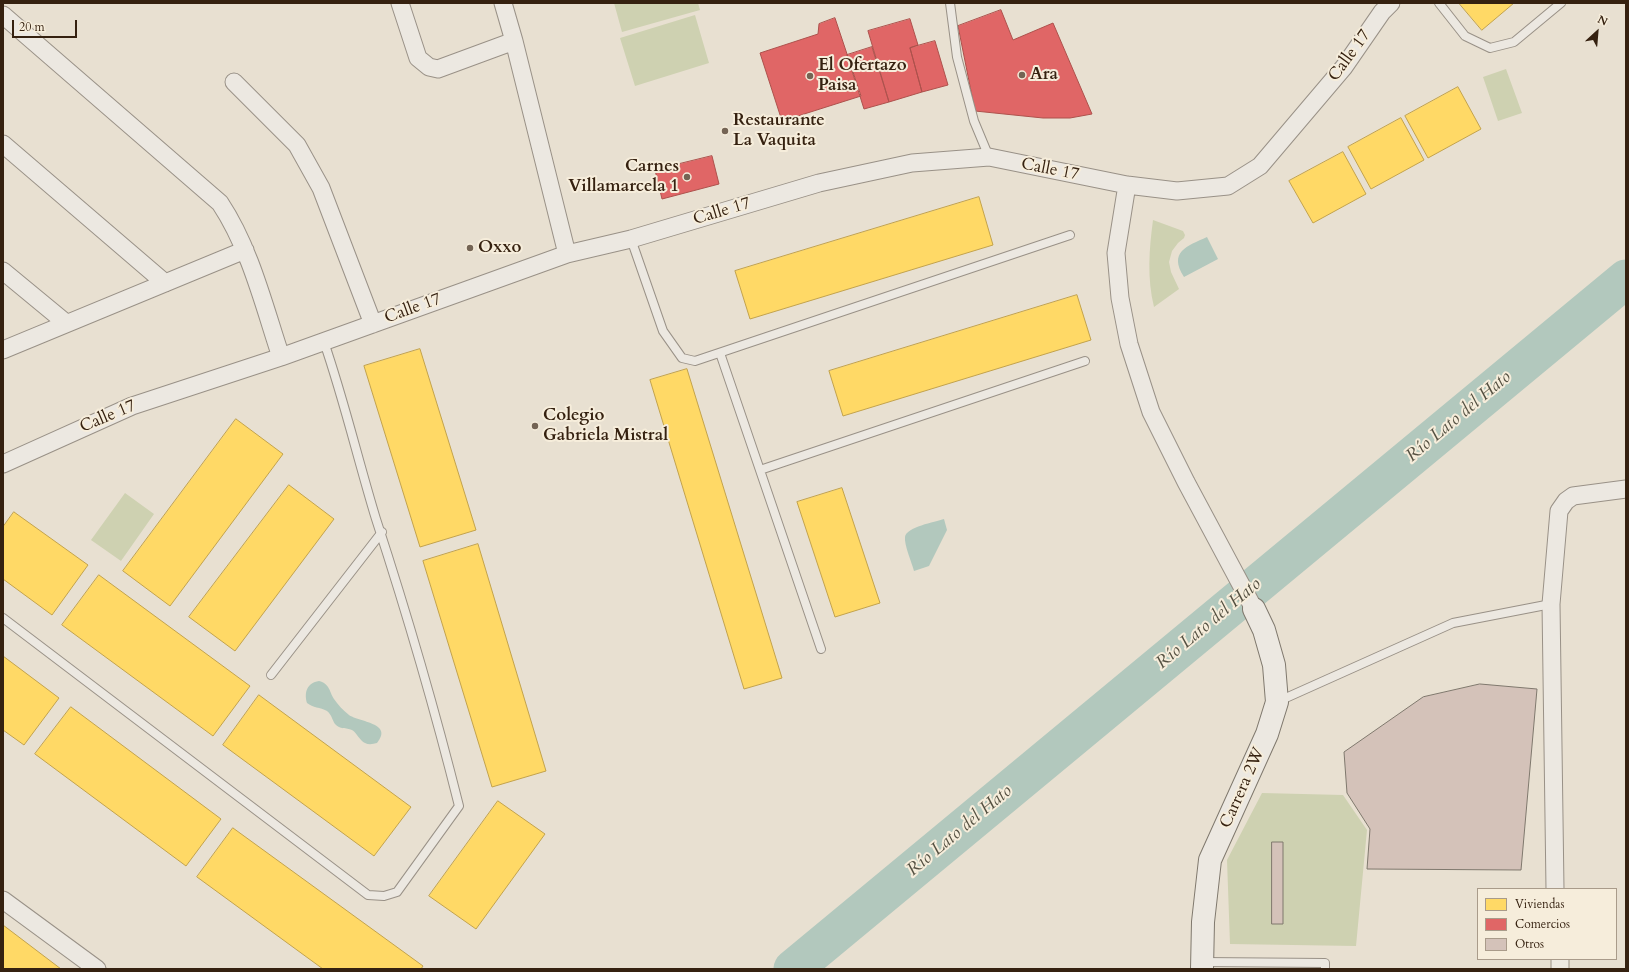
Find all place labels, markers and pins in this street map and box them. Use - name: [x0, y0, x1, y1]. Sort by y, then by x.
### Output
- place label: El Ofertazo Paisa: [818, 56, 907, 96]
- place label: Ara: [1030, 65, 1058, 85]
- marker: Ara: [1017, 70, 1027, 80]
- marker: El Ofertazo Paisa: [805, 71, 815, 81]
- place label: Restaurante La Vaquita: [733, 111, 825, 151]
- marker: Restaurante La Vaquita: [720, 126, 730, 136]
- place label: Carnes Villamarcela 1: [568, 157, 679, 197]
- marker: Carnes Villamarcela 1: [682, 172, 692, 182]
- place label: Oxxo: [478, 238, 522, 258]
- marker: Oxxo: [465, 243, 475, 253]
- place label: Colegio Gabriela Mistral: [543, 406, 668, 446]
- marker: Colegio Gabriela Mistral: [530, 421, 540, 431]

